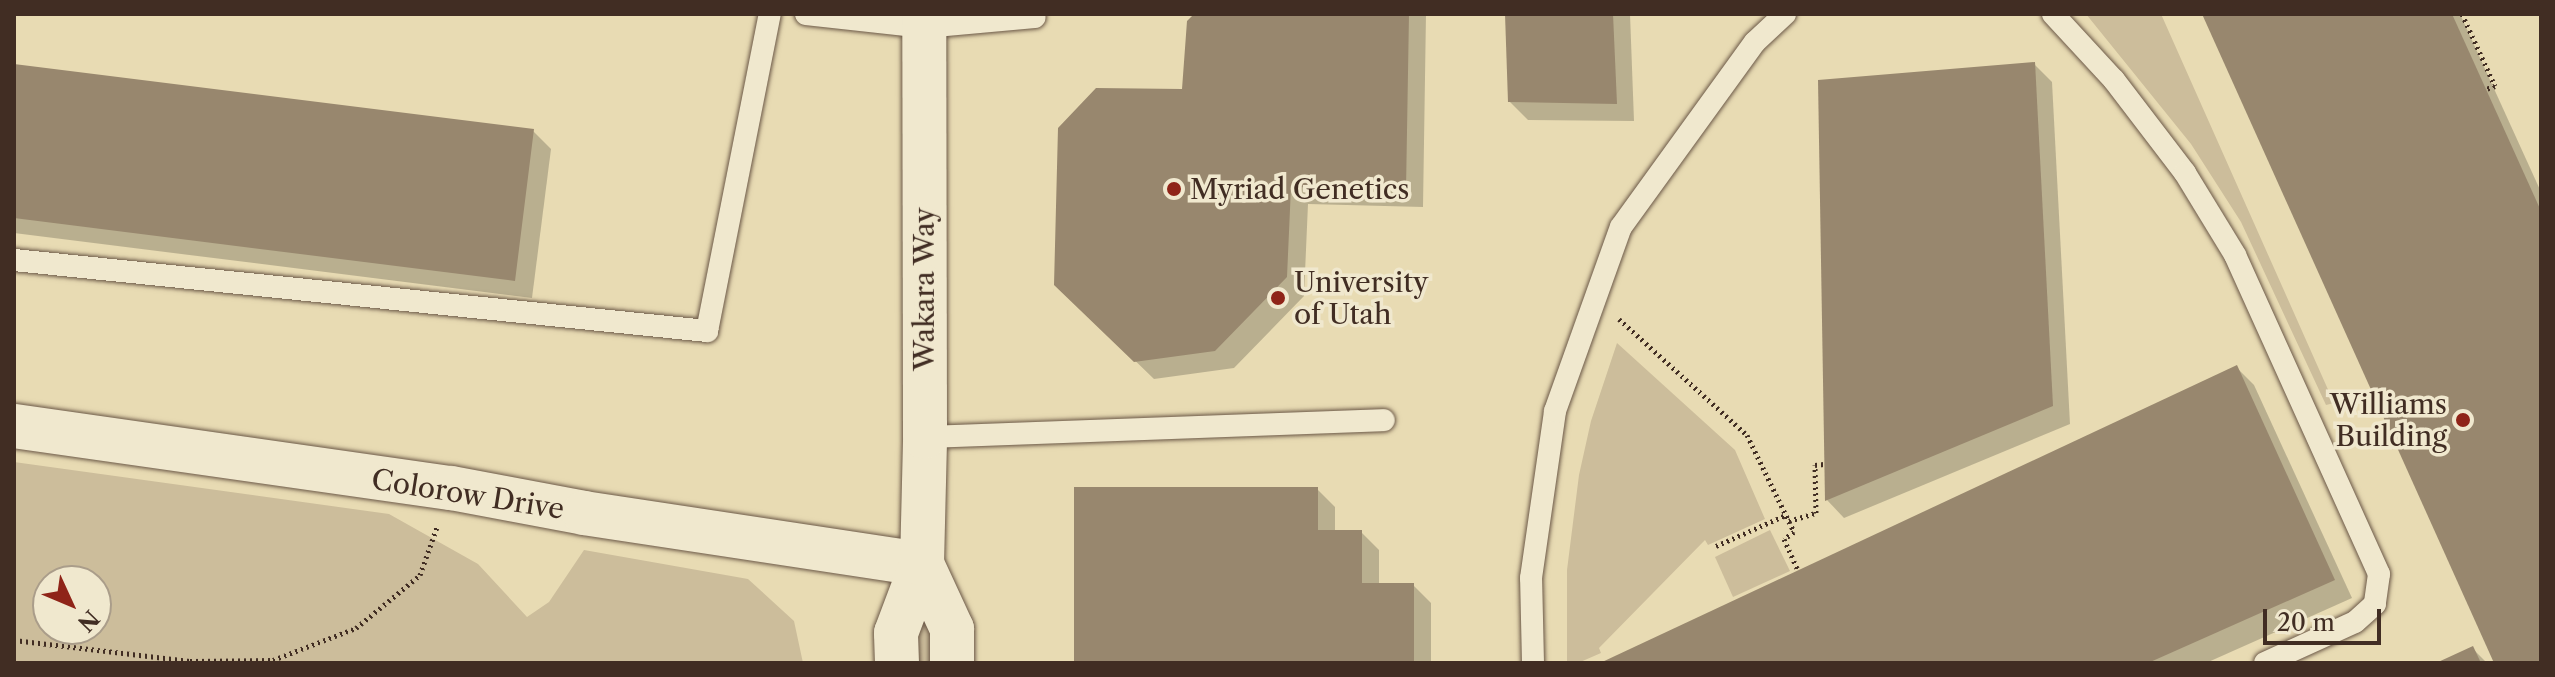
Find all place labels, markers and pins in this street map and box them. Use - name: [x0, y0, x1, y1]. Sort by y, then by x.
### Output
- place label: Myriad Genetics: [1190, 172, 1410, 206]
- marker: Myriad Genetics: [1165, 180, 1183, 198]
- place label: University of Utah: [1294, 265, 1429, 331]
- marker: University of Utah: [1269, 289, 1287, 307]
- place label: Williams Building: [2330, 387, 2447, 453]
- marker: Williams Building: [2454, 411, 2472, 429]

